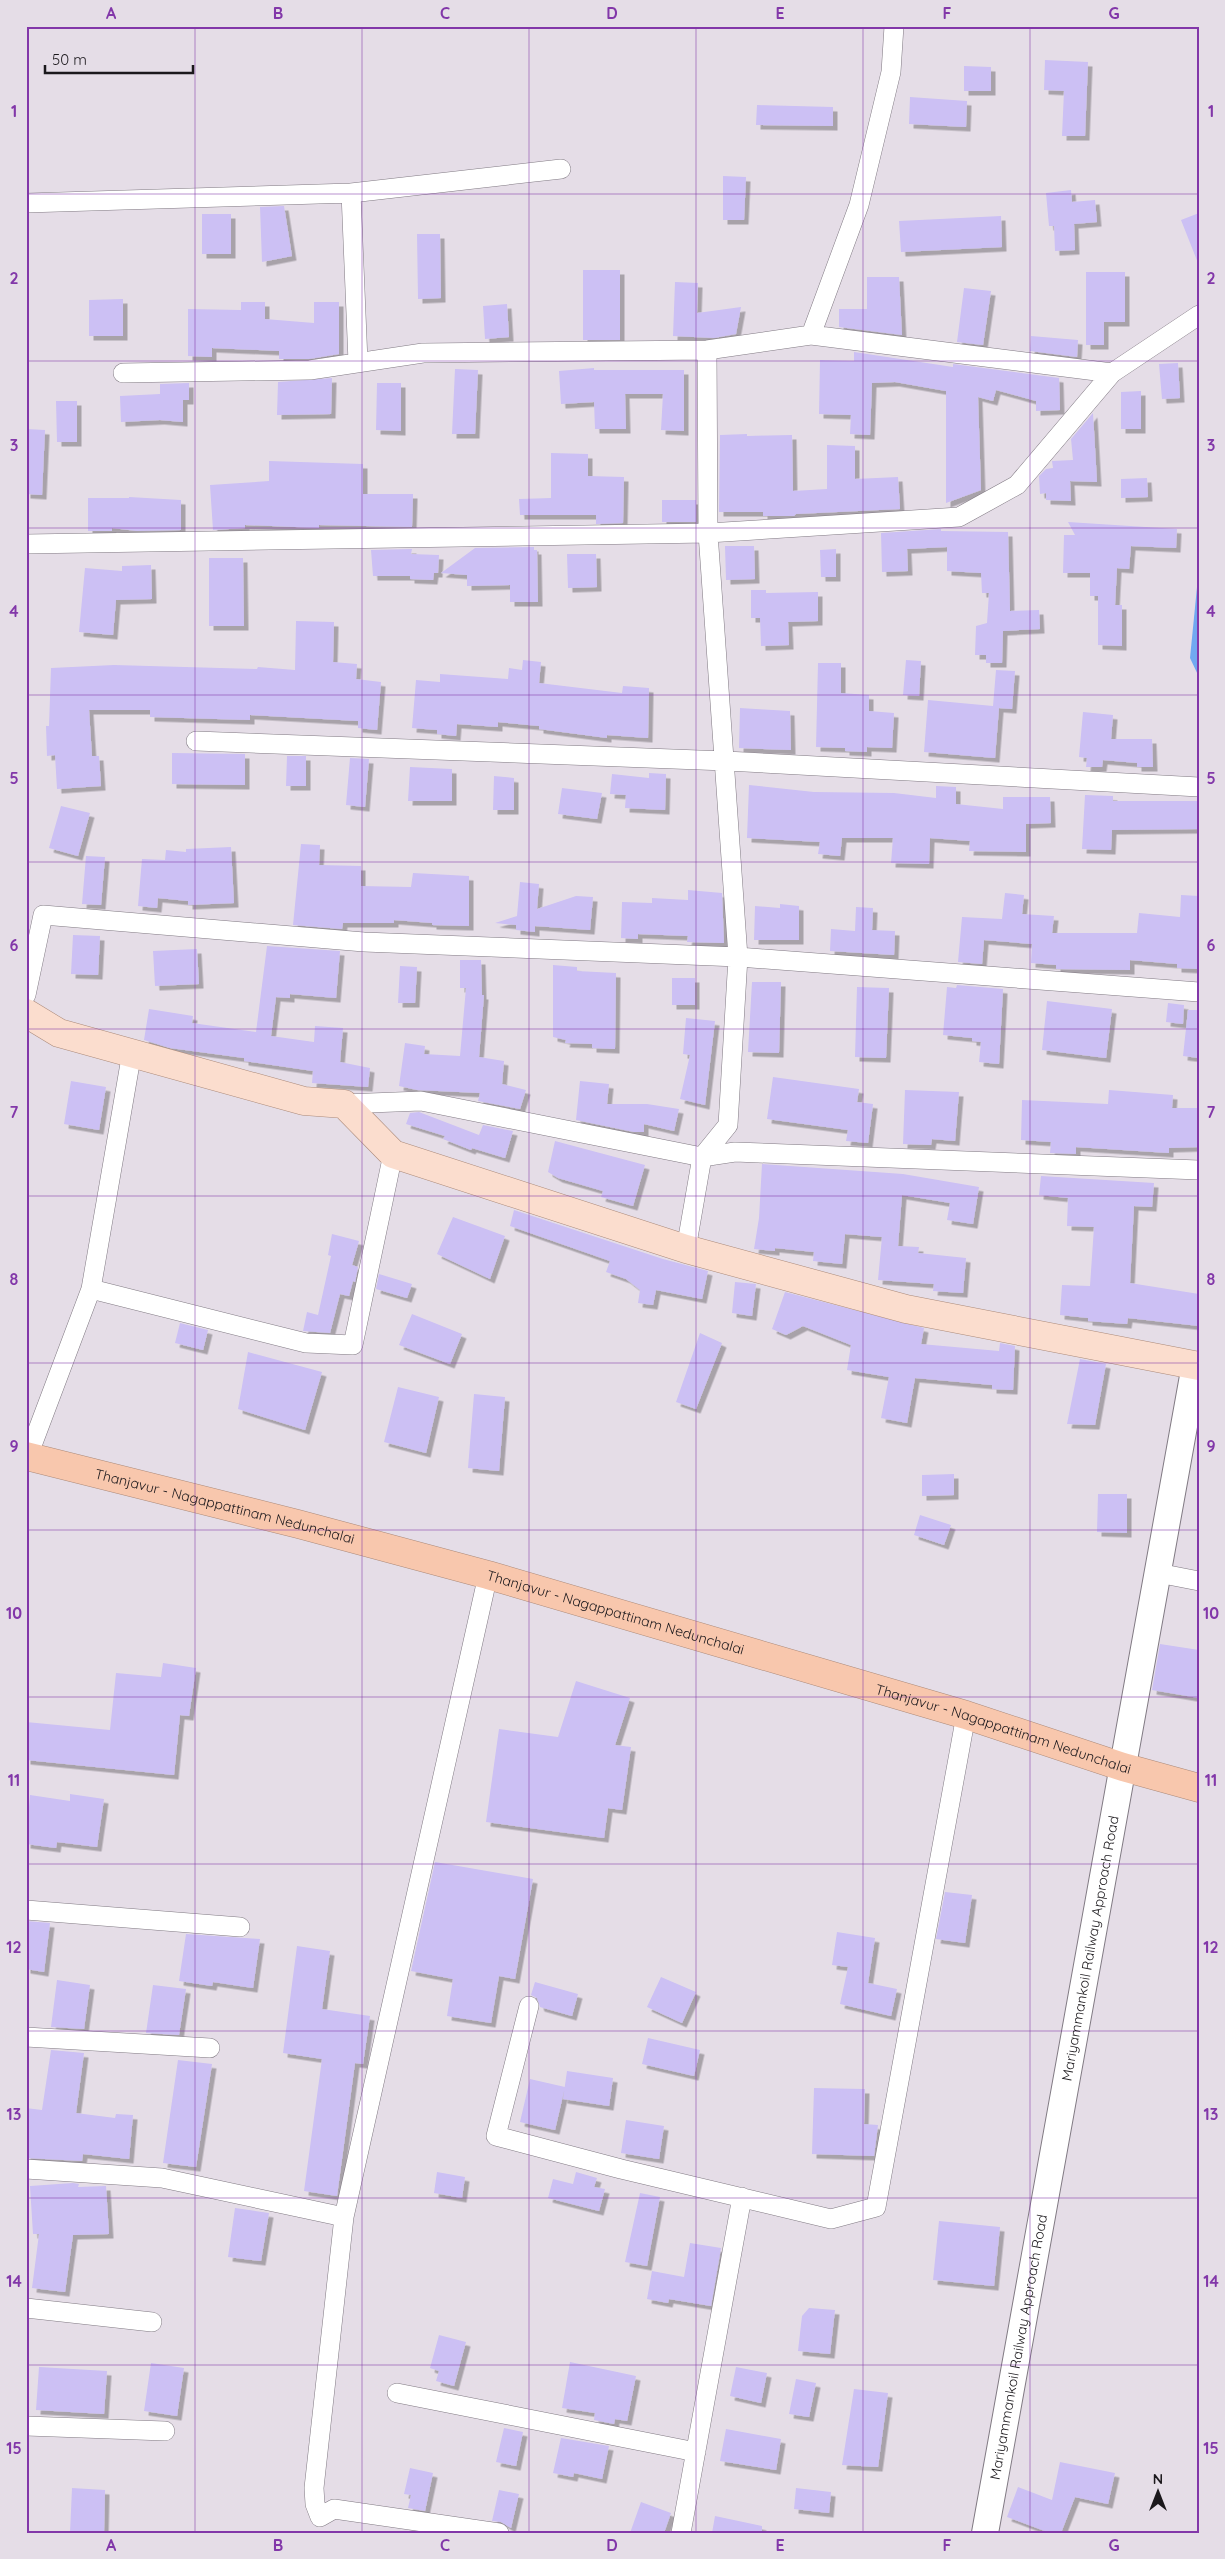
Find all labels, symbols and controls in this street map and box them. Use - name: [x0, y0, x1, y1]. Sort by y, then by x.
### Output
- text: A: [106, 3, 117, 23]
- text: B: [273, 3, 283, 23]
- text: C: [440, 3, 450, 23]
- text: D: [606, 3, 618, 23]
- text: E: [775, 3, 785, 23]
- text: F: [943, 3, 952, 23]
- text: G: [1108, 3, 1120, 23]
- scale bar: [45, 42, 192, 74]
- text: 50 m: [52, 50, 87, 69]
- text: 1: [11, 101, 17, 121]
- text: 1: [1208, 101, 1214, 121]
- text: 2: [9, 268, 19, 288]
- text: 2: [1206, 268, 1216, 288]
- text: 3: [10, 435, 18, 455]
- text: 3: [1207, 435, 1215, 455]
- text: 4: [9, 601, 19, 621]
- text: 4: [1206, 601, 1216, 621]
- text: 5: [9, 768, 19, 788]
- text: 5: [1206, 768, 1216, 788]
- text: 6: [10, 935, 19, 955]
- text: 6: [1207, 935, 1216, 955]
- text: 7: [10, 1102, 19, 1122]
- text: 7: [1207, 1102, 1216, 1122]
- text: 8: [10, 1269, 19, 1289]
- text: 8: [1207, 1269, 1216, 1289]
- text: 9: [9, 1436, 19, 1456]
- text: 9: [1206, 1436, 1216, 1456]
- street label: Thanjavur - Nagappattinam Nedunchalai: [93, 1465, 357, 1548]
- street label: Thanjavur - Nagappattinam Nedunchalai: [485, 1566, 746, 1659]
- text: 10: [6, 1603, 22, 1623]
- text: 10: [1203, 1603, 1219, 1623]
- street label: Thanjavur - Nagappattinam Nedunchalai: [873, 1680, 1133, 1778]
- text: 11: [8, 1770, 20, 1790]
- text: 11: [1205, 1770, 1217, 1790]
- street label: Mariyammankoil Railway Approach Road: [1057, 1814, 1123, 2083]
- text: 12: [6, 1937, 22, 1957]
- text: 12: [1203, 1937, 1219, 1957]
- text: 13: [7, 2104, 21, 2124]
- text: 13: [1204, 2104, 1218, 2124]
- street label: Mariyammankoil Railway Approach Road: [986, 2213, 1051, 2481]
- text: 14: [6, 2271, 22, 2291]
- text: 14: [1203, 2271, 1219, 2291]
- text: 15: [6, 2438, 22, 2458]
- text: 15: [1203, 2438, 1219, 2458]
- north arrow: [1132, 2466, 1182, 2516]
- text: N: [1153, 2470, 1163, 2488]
- text: A: [106, 2535, 117, 2555]
- text: B: [273, 2535, 283, 2555]
- text: C: [440, 2535, 450, 2555]
- text: D: [606, 2535, 618, 2555]
- text: E: [775, 2535, 785, 2555]
- text: F: [943, 2535, 952, 2555]
- text: G: [1108, 2535, 1120, 2555]

